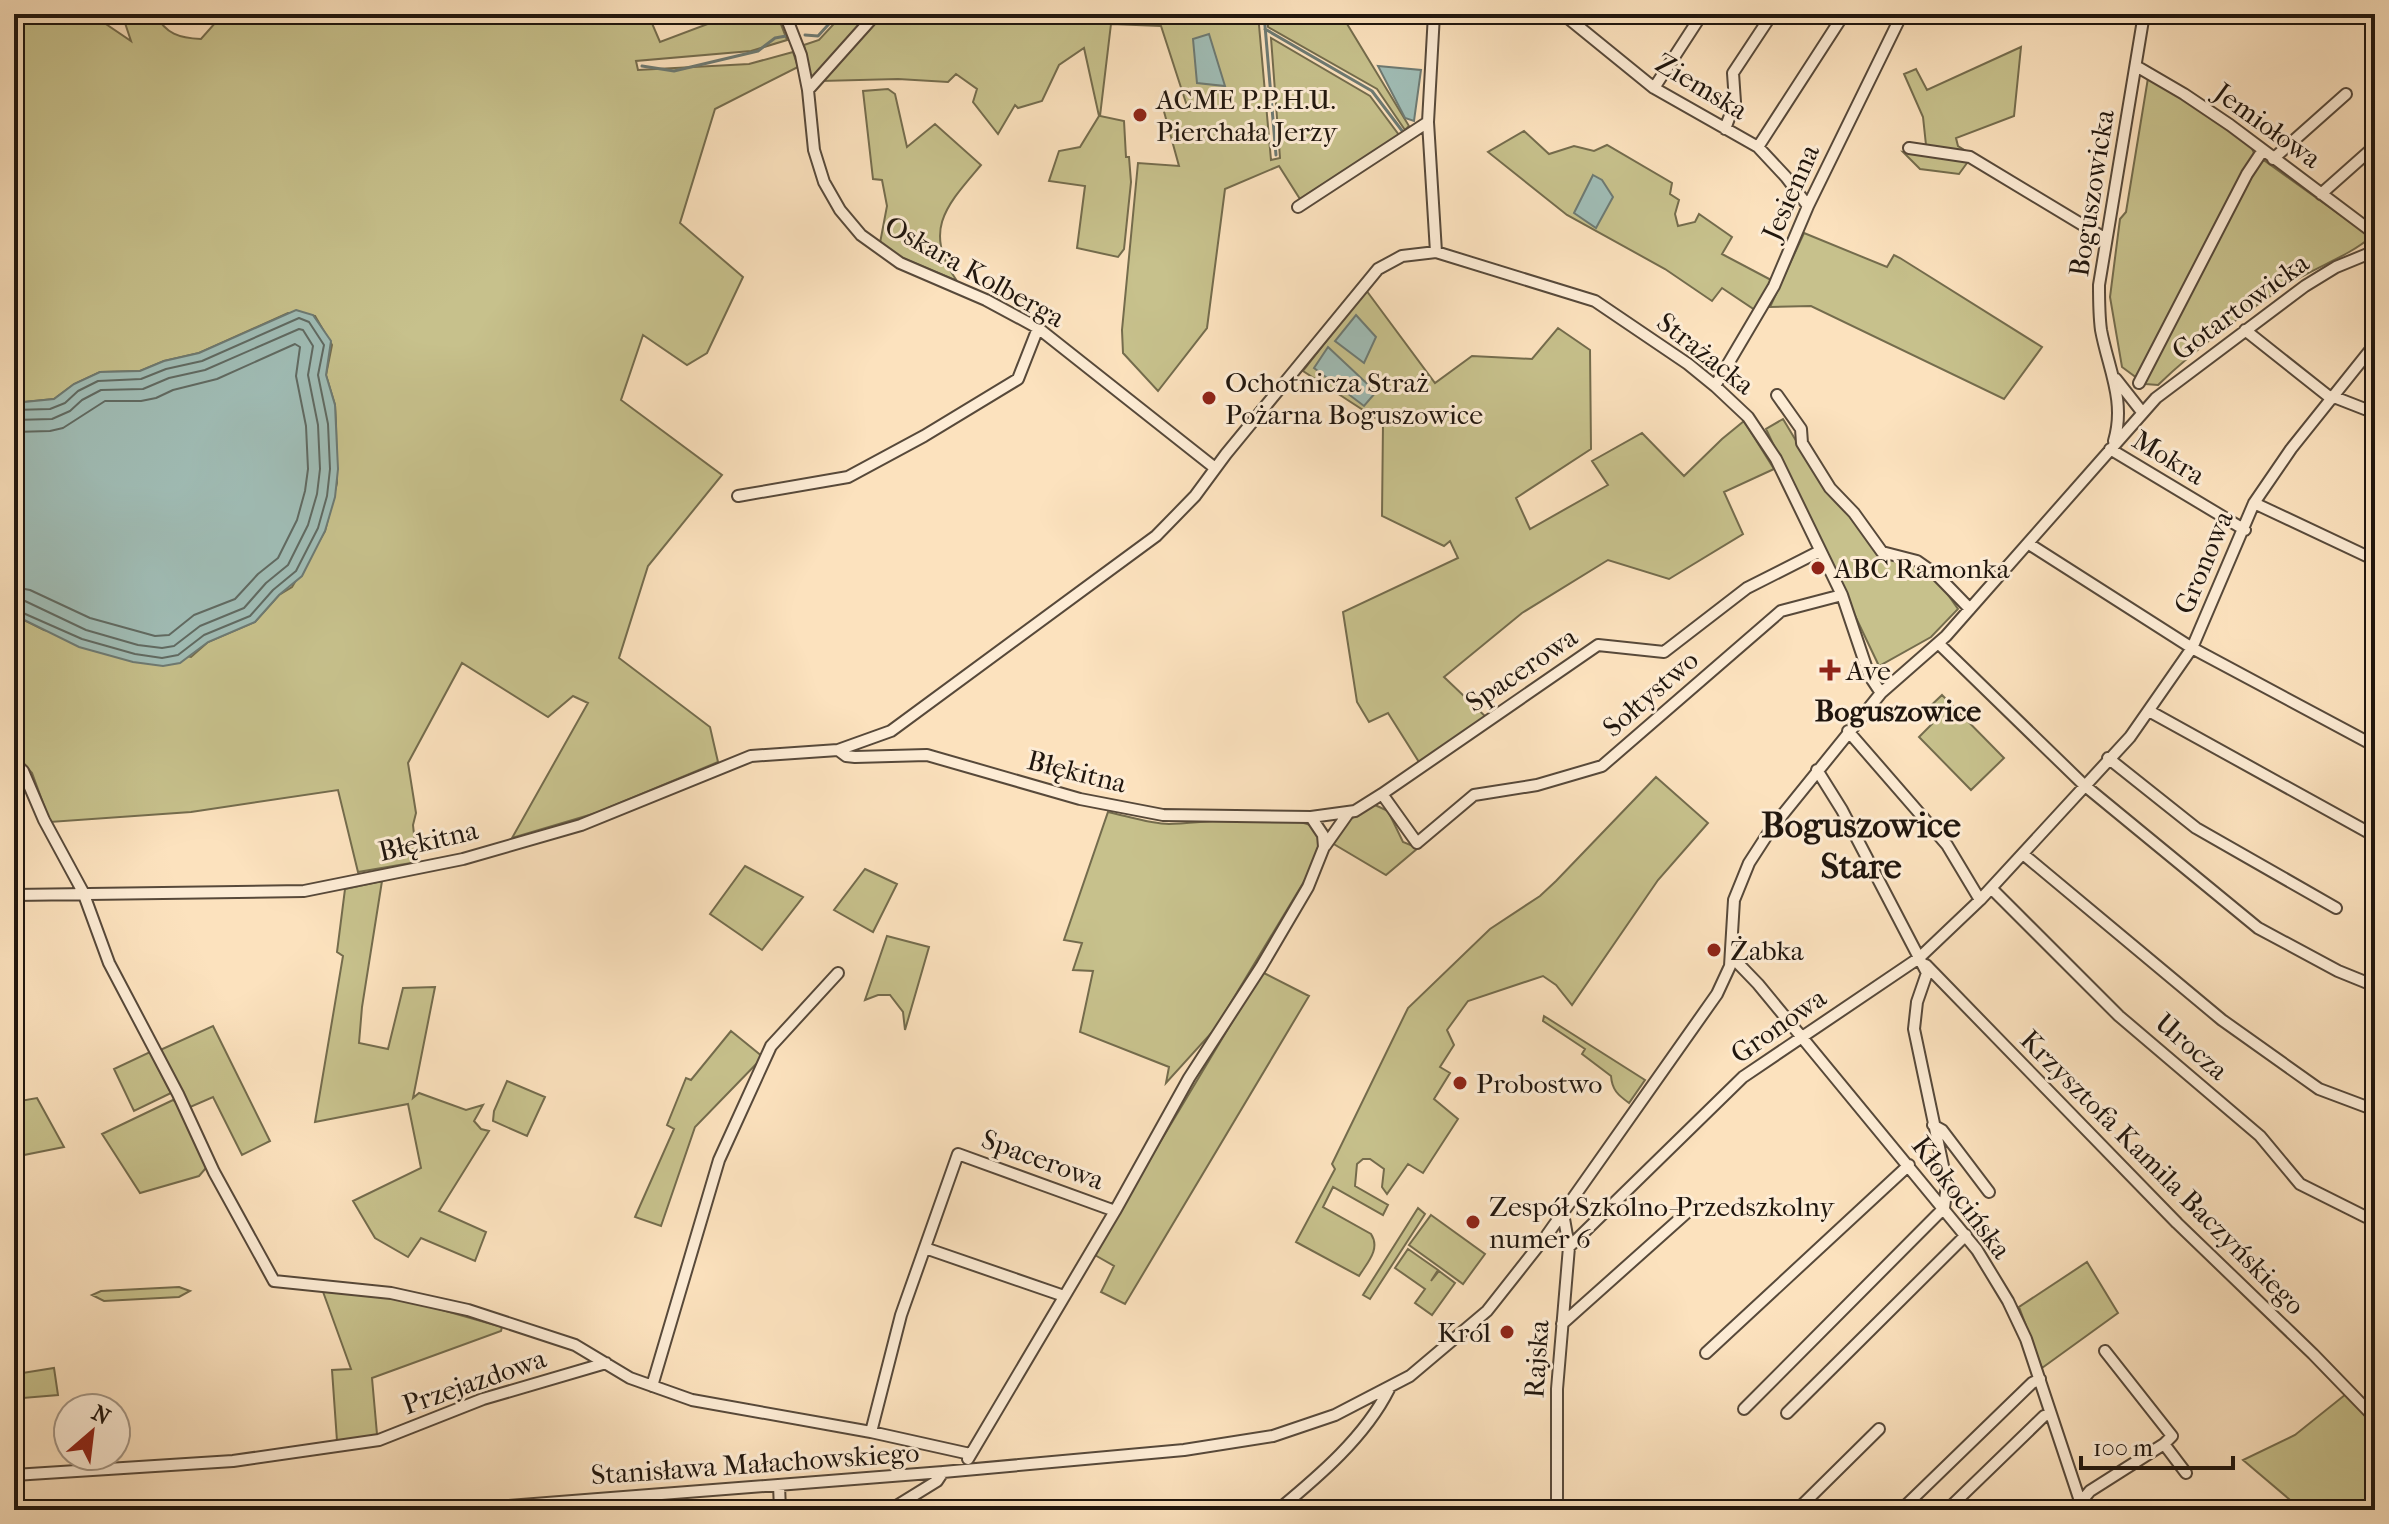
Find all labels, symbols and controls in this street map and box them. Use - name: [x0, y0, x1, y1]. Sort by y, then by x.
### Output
- street label: Ziemska: [1650, 46, 1755, 127]
- street label: Jemiołowa: [2206, 75, 2328, 176]
- place label: ACME P.P.H.U. Pierchała Jerzy: [1155, 83, 1338, 148]
- marker: ACME P.P.H.U. Pierchała Jerzy: [1131, 106, 1149, 124]
- street label: Boguszowicka: [2062, 106, 2121, 279]
- street label: Jesienna: [1754, 138, 1827, 247]
- street label: Oskara Kolberga: [879, 208, 1071, 335]
- street label: Gotartowicka: [2165, 245, 2316, 367]
- street label: Strażacka: [1651, 305, 1762, 402]
- place label: Ochotnicza Straż Pożarna Boguszowice: [1225, 366, 1483, 431]
- marker: Ochotnicza Straż Pożarna Boguszowice: [1200, 389, 1218, 407]
- street label: Mokra: [2127, 423, 2212, 492]
- street label: Gronowa: [2167, 505, 2240, 619]
- place label: ABC Ramonka: [1833, 552, 2011, 585]
- marker: ABC Ramonka: [1809, 559, 1827, 577]
- street label: Spacerowa: [1459, 619, 1584, 719]
- street label: Sołtystwo: [1596, 643, 1705, 744]
- place label: Ave: [1845, 654, 1891, 687]
- marker: Ave: [1821, 661, 1839, 679]
- district label: Boguszowice: [1815, 694, 1981, 729]
- street label: Błękitna: [1024, 743, 1131, 801]
- district label: Boguszowice Stare: [1761, 804, 1961, 887]
- street label: Błękitna: [375, 813, 482, 869]
- place label: Żabka: [1730, 934, 1805, 967]
- marker: Żabka: [1705, 941, 1723, 959]
- street label: Gronowa: [1724, 980, 1833, 1070]
- street label: Urocza: [2149, 1006, 2236, 1088]
- street label: Krzysztofa Kamila Baczyńskiego: [2013, 1023, 2312, 1322]
- place label: Probostwo: [1476, 1067, 1602, 1100]
- marker: Probostwo: [1451, 1074, 1469, 1092]
- street label: Spacerowa: [977, 1122, 1109, 1197]
- street label: Kłokocińska: [1905, 1130, 2019, 1266]
- place label: Zespół Szkolno-Przedszkolny numer 6: [1489, 1190, 1835, 1255]
- marker: Zespół Szkolno-Przedszkolny numer 6: [1464, 1213, 1482, 1231]
- place label: Król: [1437, 1316, 1491, 1349]
- street label: Rajska: [1517, 1318, 1556, 1399]
- marker: Król: [1498, 1323, 1516, 1341]
- street label: Przejazdowa: [398, 1341, 551, 1421]
- north arrow: [52, 1392, 132, 1472]
- text: N: [87, 1400, 115, 1431]
- scale bar: [2081, 1420, 2233, 1470]
- text: 100 m: [2093, 1434, 2153, 1462]
- street label: Stanisława Małachowskiego: [590, 1436, 920, 1491]

